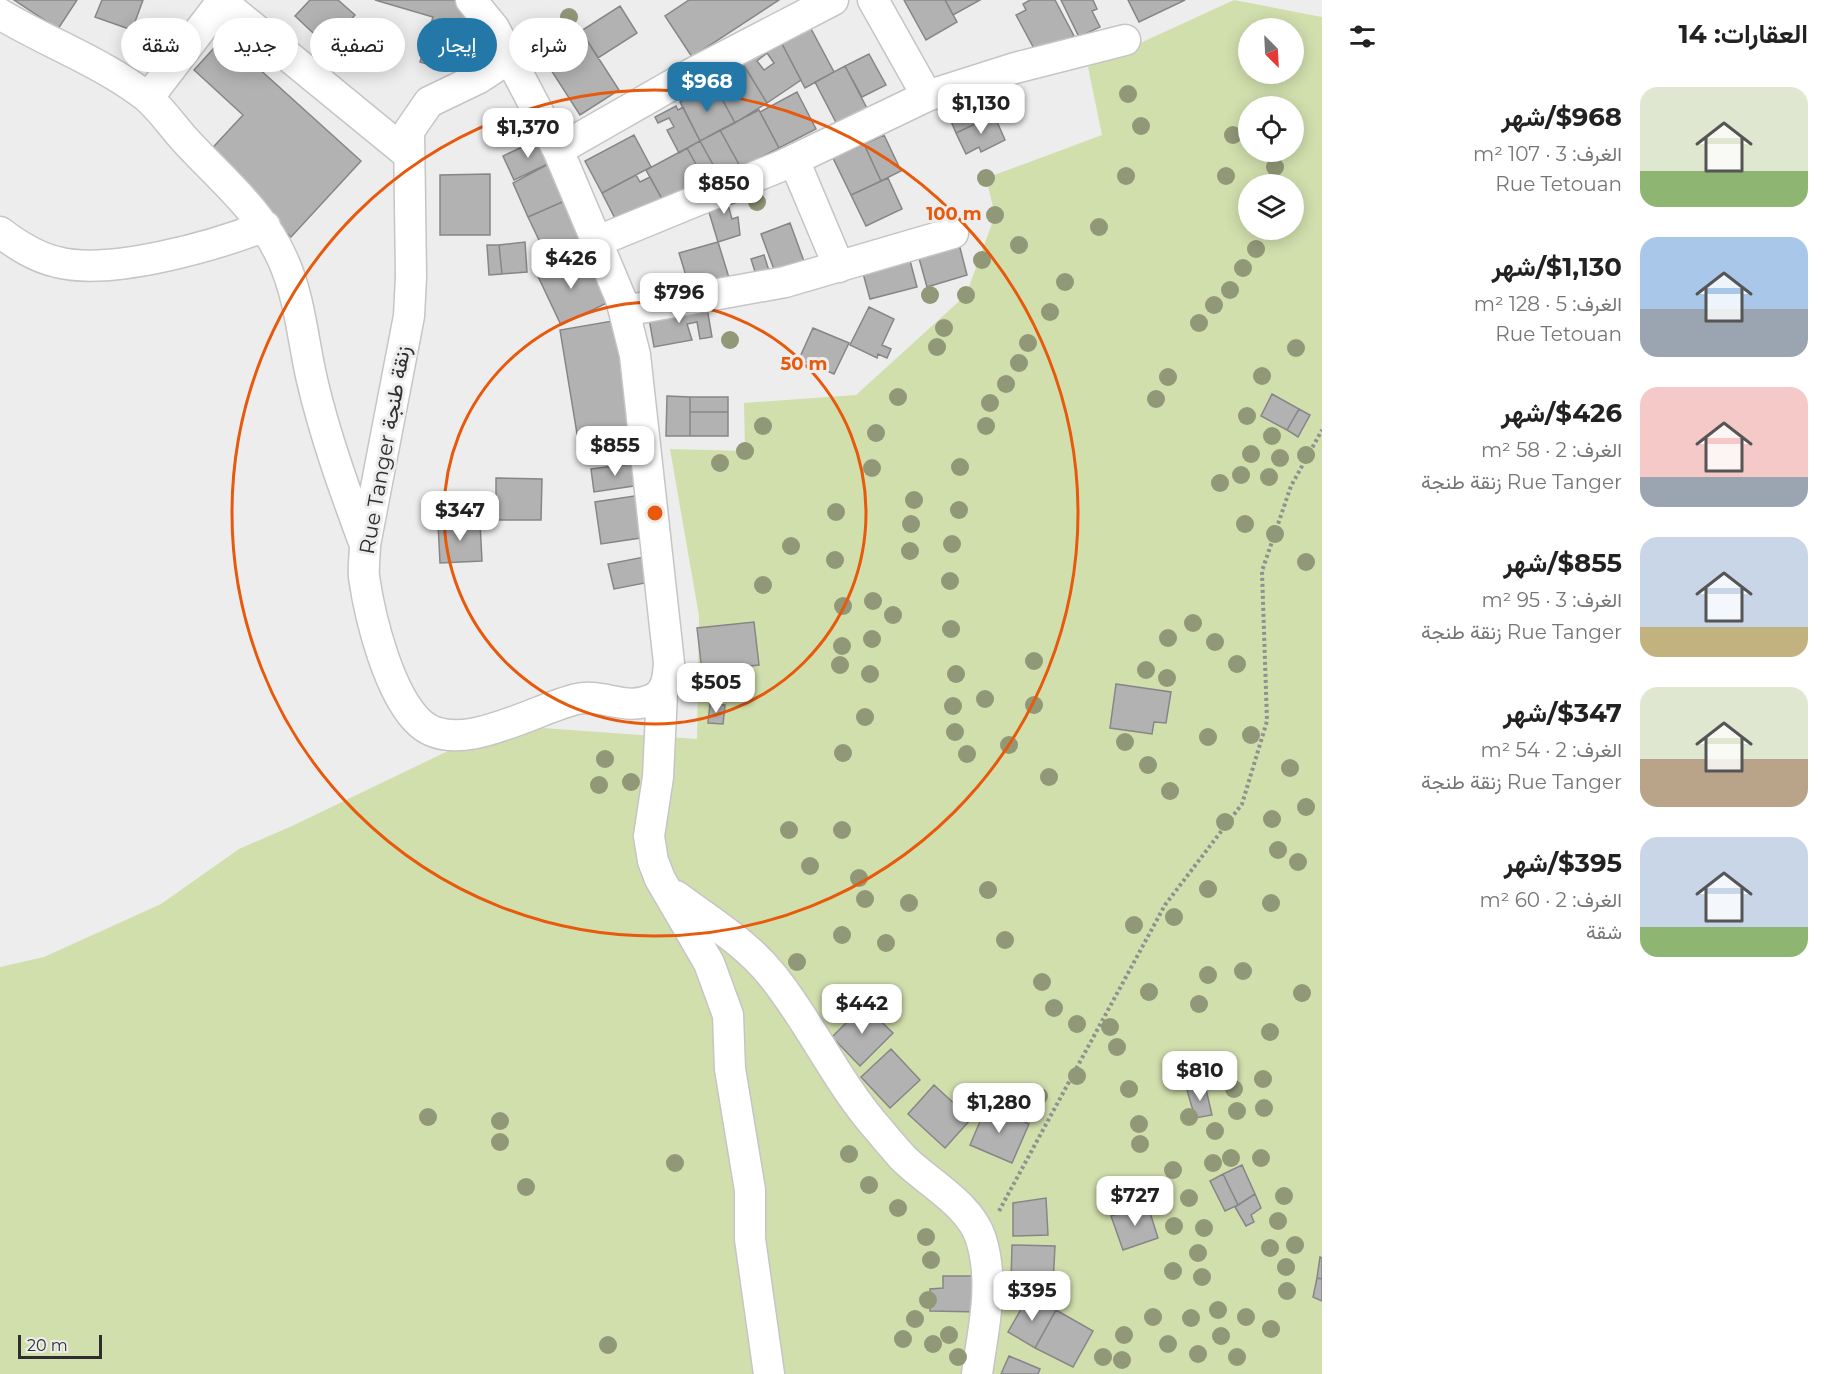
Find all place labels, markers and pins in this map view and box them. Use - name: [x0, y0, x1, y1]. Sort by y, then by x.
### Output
- pin: $968: [671, 62, 743, 113]
- pin: $1,130: [932, 84, 1030, 135]
- pin: $1,370: [479, 108, 577, 159]
- pin: $850: [688, 164, 760, 215]
- pin: $426: [535, 239, 607, 290]
- pin: $796: [643, 273, 715, 324]
- pin: $855: [579, 426, 651, 477]
- pin: $347: [424, 491, 496, 542]
- centre of rings: [645, 503, 665, 523]
- pin: $505: [680, 663, 752, 714]
- pin: $442: [826, 984, 898, 1035]
- pin: $810: [1164, 1051, 1236, 1102]
- pin: $1,280: [950, 1083, 1048, 1134]
- pin: $727: [1099, 1176, 1171, 1227]
- pin: $395: [996, 1271, 1068, 1322]

